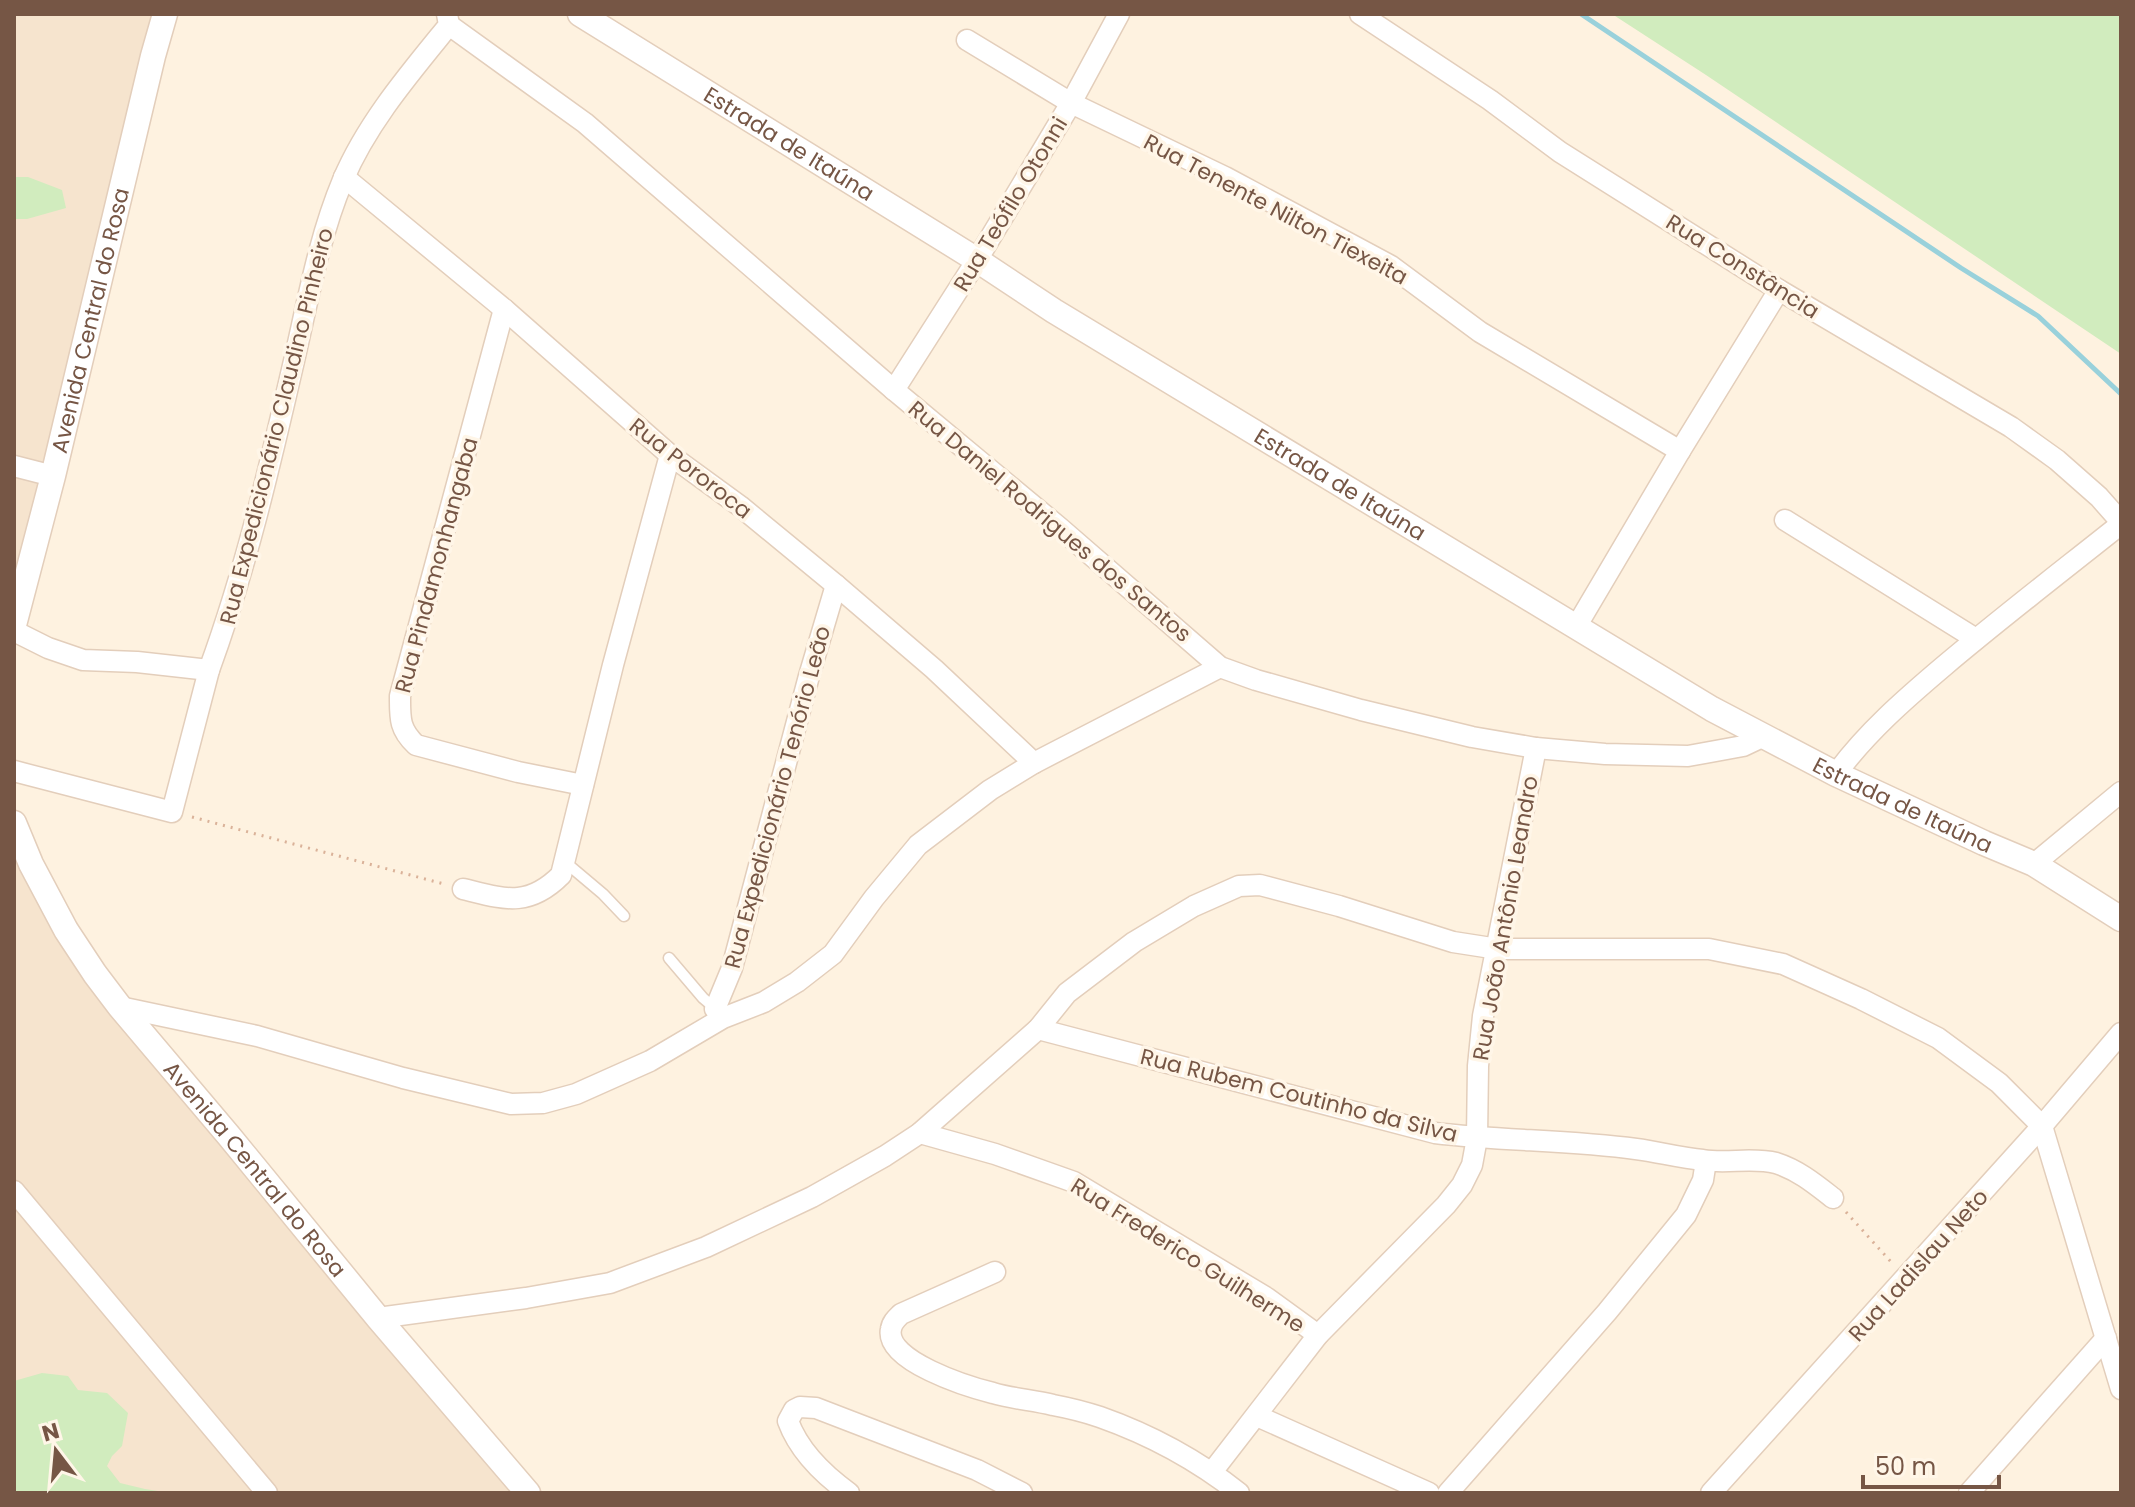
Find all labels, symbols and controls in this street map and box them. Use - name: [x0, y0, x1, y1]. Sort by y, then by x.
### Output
- street label: Estrada de Itaúna: [698, 79, 880, 209]
- street label: Rua Teófilo Otonni: [946, 111, 1075, 297]
- street label: Rua Tenente Nilton Tiexeita: [1138, 127, 1413, 292]
- street label: Avenida Central do Rosa: [44, 185, 137, 456]
- street label: Rua Constância: [1660, 207, 1825, 326]
- street label: Rua Expedicionário Claudino Pinheiro: [212, 225, 341, 628]
- street label: Rua Daniel Rodrigues dos Santos: [902, 394, 1198, 649]
- street label: Rua Pororoca: [623, 411, 758, 526]
- street label: Estrada de Itaúna: [1248, 421, 1432, 548]
- street label: Rua Pindamonhangaba: [387, 434, 486, 696]
- street label: Rua Expedicionário Tenório Leão: [717, 622, 838, 972]
- street label: Estrada de Itaúna: [1807, 750, 1997, 861]
- street label: Rua João Antônio Leandro: [1465, 773, 1546, 1063]
- street label: Rua Rubem Coutinho da Silva: [1137, 1041, 1461, 1150]
- street label: Avenida Central do Rosa: [156, 1055, 353, 1284]
- street label: Rua Frederico Guilherme: [1065, 1171, 1311, 1340]
- street label: Rua Ladislau Neto: [1841, 1182, 1995, 1348]
- north arrow: [16, 1411, 96, 1491]
- text: N: [38, 1415, 63, 1449]
- scale bar: [1863, 1439, 1999, 1489]
- text: 50 m: [1875, 1450, 1936, 1483]

